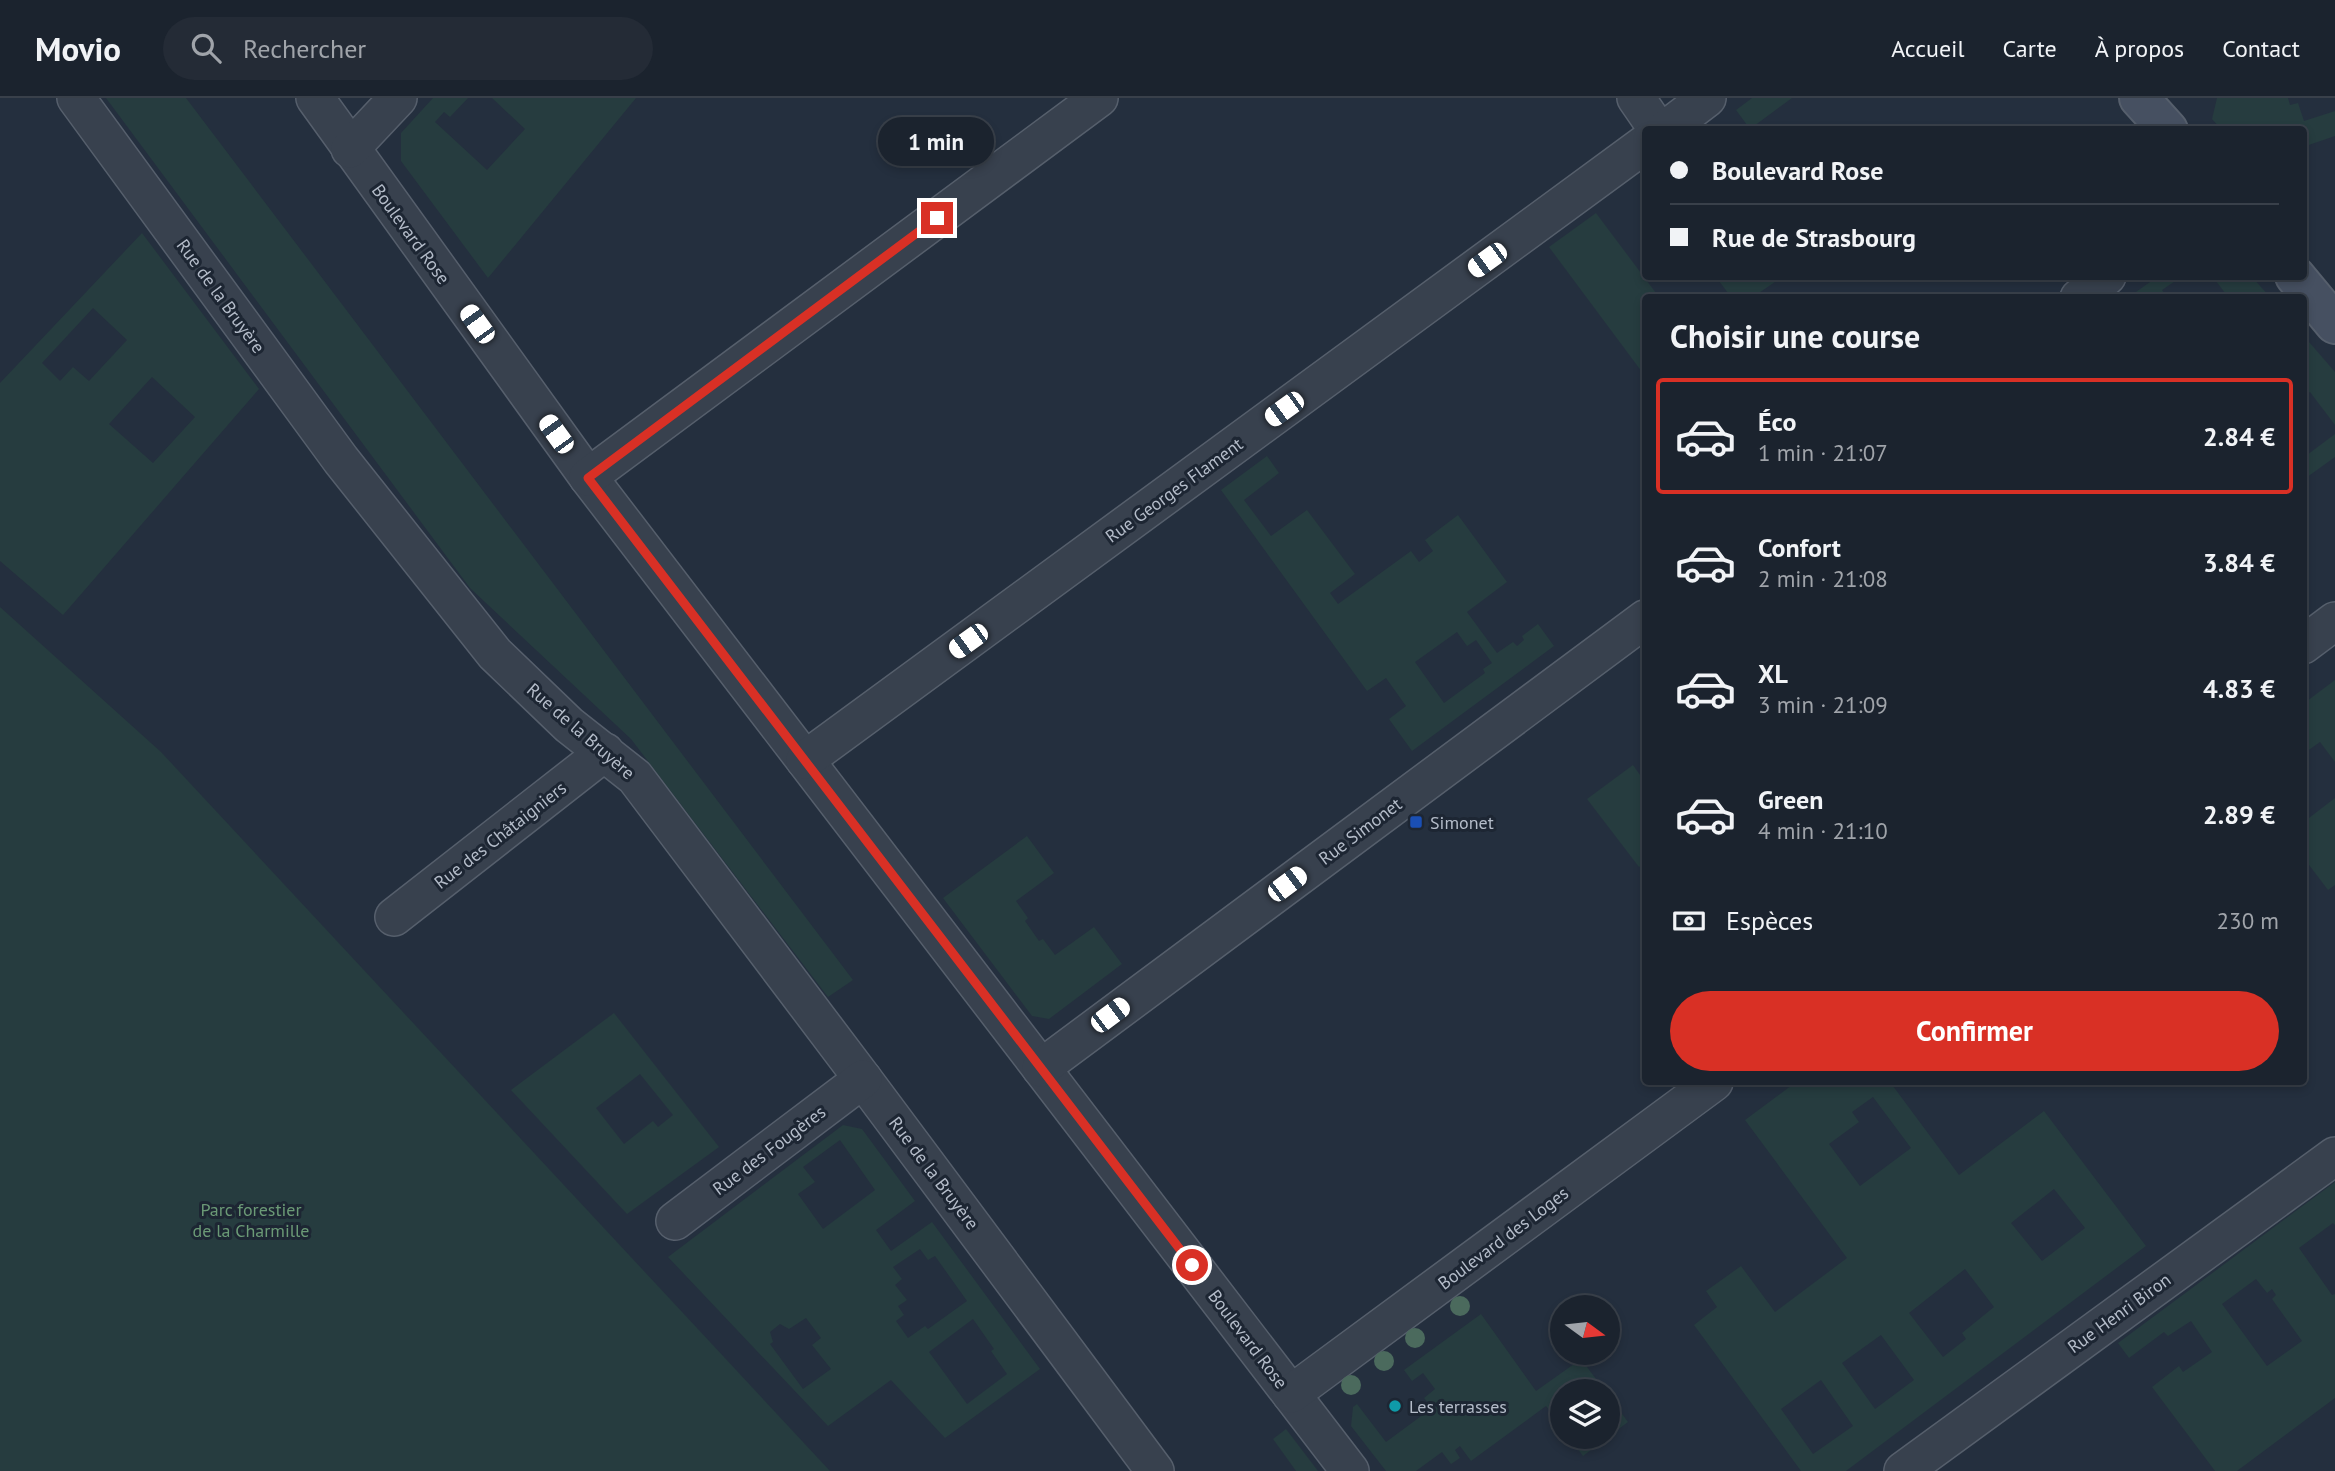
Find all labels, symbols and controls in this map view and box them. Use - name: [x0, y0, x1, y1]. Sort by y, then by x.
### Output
- search box: [163, 17, 653, 80]
- text: Movio: [35, 27, 121, 70]
- icon: search: [187, 29, 225, 67]
- text: Rechercher: [243, 32, 366, 65]
- text: Accueil: [1891, 33, 1965, 64]
- text: Carte: [2003, 33, 2057, 64]
- text: À propos: [2095, 33, 2184, 64]
- text: Contact: [2222, 33, 2300, 64]
- callout: 1 min: [879, 116, 995, 166]
- text: 1 min: [908, 127, 964, 156]
- text: Boulevard Rose: [1712, 154, 1883, 187]
- street label: Boulevard Rose: [367, 179, 455, 289]
- route end: [921, 202, 953, 234]
- text: Rue de Strasbourg: [1712, 221, 1916, 254]
- street label: Rue de la Bruyère: [172, 234, 270, 358]
- car: [1464, 239, 1511, 281]
- car: [457, 301, 498, 347]
- text: Choisir une course: [1670, 315, 1920, 357]
- car: [1261, 388, 1308, 430]
- icon: car: [1674, 405, 1737, 468]
- text: Éco: [1758, 405, 1796, 438]
- car: [536, 411, 577, 457]
- text: 2.84 €: [2203, 420, 2275, 453]
- street label: Rue Georges Flament: [1101, 432, 1247, 548]
- text: 1 min · 21:07: [1758, 438, 1888, 467]
- icon: car: [1674, 531, 1737, 594]
- text: Confort: [1758, 531, 1841, 564]
- text: 3.84 €: [2203, 546, 2275, 579]
- text: 2 min · 21:08: [1758, 564, 1888, 593]
- car: [945, 620, 992, 662]
- icon: car: [1674, 657, 1737, 720]
- text: XL: [1758, 657, 1788, 690]
- text: 4.83 €: [2203, 672, 2275, 705]
- street label: Rue de la Bruyère: [522, 678, 640, 784]
- text: 3 min · 21:09: [1758, 690, 1888, 719]
- street label: Rue des Châtaigniers: [429, 776, 571, 894]
- icon: car: [1674, 783, 1737, 846]
- text: Green: [1758, 783, 1823, 816]
- street label: Rue Simonet: [1314, 792, 1406, 870]
- text: 2.89 €: [2203, 798, 2275, 831]
- place label: Simonet: [1430, 811, 1494, 834]
- marker: Simonet: [1408, 814, 1424, 830]
- text: 4 min · 21:10: [1758, 816, 1888, 845]
- car: [1264, 863, 1311, 905]
- icon: cash: [1670, 902, 1708, 940]
- text: Espèces: [1726, 904, 1813, 937]
- text: 230 m: [2217, 906, 2279, 935]
- button: Confirmer: [1670, 991, 2279, 1071]
- car: [1087, 994, 1134, 1036]
- street label: Rue des Fougères: [708, 1100, 830, 1200]
- street label: Rue de la Bruyère: [884, 1112, 984, 1234]
- street label: Boulevard des Loges: [1433, 1181, 1573, 1295]
- park label: Parc forestier de la Charmille: [193, 1198, 309, 1242]
- route start: [1176, 1249, 1208, 1281]
- street label: Rue Henri Biron: [2063, 1268, 2175, 1358]
- street label: Boulevard Rose: [1203, 1285, 1293, 1393]
- north arrow: [1550, 1295, 1620, 1365]
- map controls: [1550, 1295, 1620, 1449]
- button: layers: [1550, 1379, 1620, 1449]
- place label: Les terrasses: [1409, 1395, 1507, 1418]
- marker: Les terrasses: [1387, 1398, 1403, 1414]

